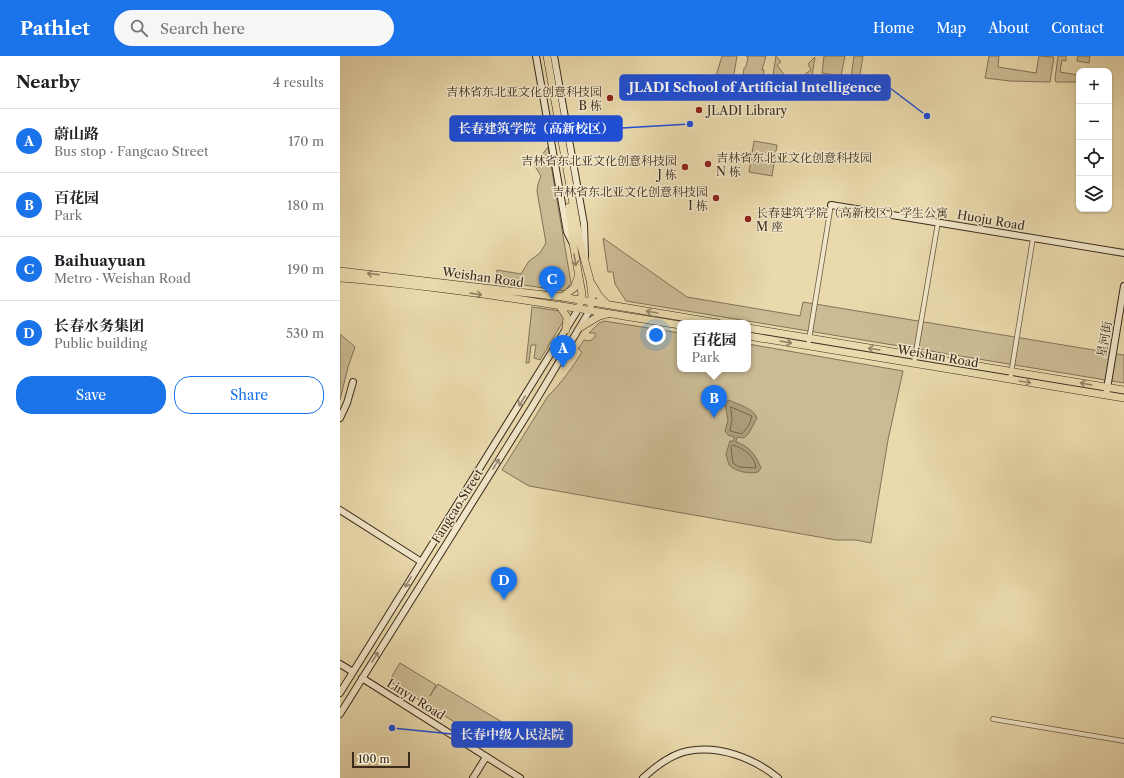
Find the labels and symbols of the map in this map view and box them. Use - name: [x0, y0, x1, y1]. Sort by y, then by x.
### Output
- callout: JLADI School of Artificial Intelligence: [620, 75, 890, 100]
- text: JLADI School of Artificial Intelligence: [627, 79, 881, 95]
- place label: 吉林省东北亚文化创意科技园 B 栋: [446, 84, 602, 113]
- marker: 吉林省东北亚文化创意科技园 B 栋: [605, 93, 615, 103]
- place label: JLADI Library: [705, 103, 788, 118]
- marker: JLADI Library: [694, 105, 704, 115]
- callout: 长春建筑学院（高新校区）: [450, 116, 622, 141]
- text: 长春建筑学院（高新校区）: [458, 120, 614, 136]
- place label: 吉林省东北亚文化创意科技园 N 栋: [716, 150, 872, 179]
- place label: 吉林省东北亚文化创意科技园 J 栋: [521, 153, 677, 182]
- marker: 吉林省东北亚文化创意科技园 N 栋: [703, 159, 713, 169]
- marker: 吉林省东北亚文化创意科技园 J 栋: [680, 162, 690, 172]
- place label: 吉林省东北亚文化创意科技园 I 栋: [552, 184, 708, 213]
- marker: 吉林省东北亚文化创意科技园 I 栋: [711, 193, 721, 203]
- place label: 长春建筑学院（高新校区）学生公寓 M 座: [756, 205, 948, 234]
- street label: Huoju Road: [956, 207, 1027, 233]
- marker: 长春建筑学院（高新校区）学生公寓 M 座: [743, 214, 753, 224]
- one-way arrow: [572, 253, 580, 266]
- street label: Weishan Road: [440, 264, 525, 290]
- pin: C: [539, 266, 565, 299]
- one-way arrow: [367, 270, 380, 277]
- one-way arrow: [469, 290, 482, 298]
- one-way arrow: [646, 308, 659, 316]
- street label: 星河街: [1093, 319, 1115, 358]
- your location: [646, 325, 666, 345]
- pin: A: [550, 335, 576, 368]
- one-way arrow: [780, 338, 793, 346]
- street label: Weishan Road: [895, 341, 980, 371]
- one-way arrow: [868, 345, 881, 353]
- one-way arrow: [1018, 378, 1031, 386]
- one-way arrow: [1079, 380, 1092, 388]
- pin: B: [701, 385, 727, 418]
- one-way arrow: [518, 395, 526, 406]
- one-way arrow: [493, 458, 501, 470]
- street label: Fangcao Street: [428, 465, 486, 546]
- pin: D: [491, 567, 517, 600]
- one-way arrow: [403, 576, 411, 588]
- one-way arrow: [371, 652, 379, 663]
- street label: Linyu Road: [384, 675, 448, 723]
- callout: 长春中级人民法院: [452, 722, 572, 747]
- text: 长春中级人民法院: [460, 726, 564, 742]
- scale bar: [352, 750, 410, 769]

